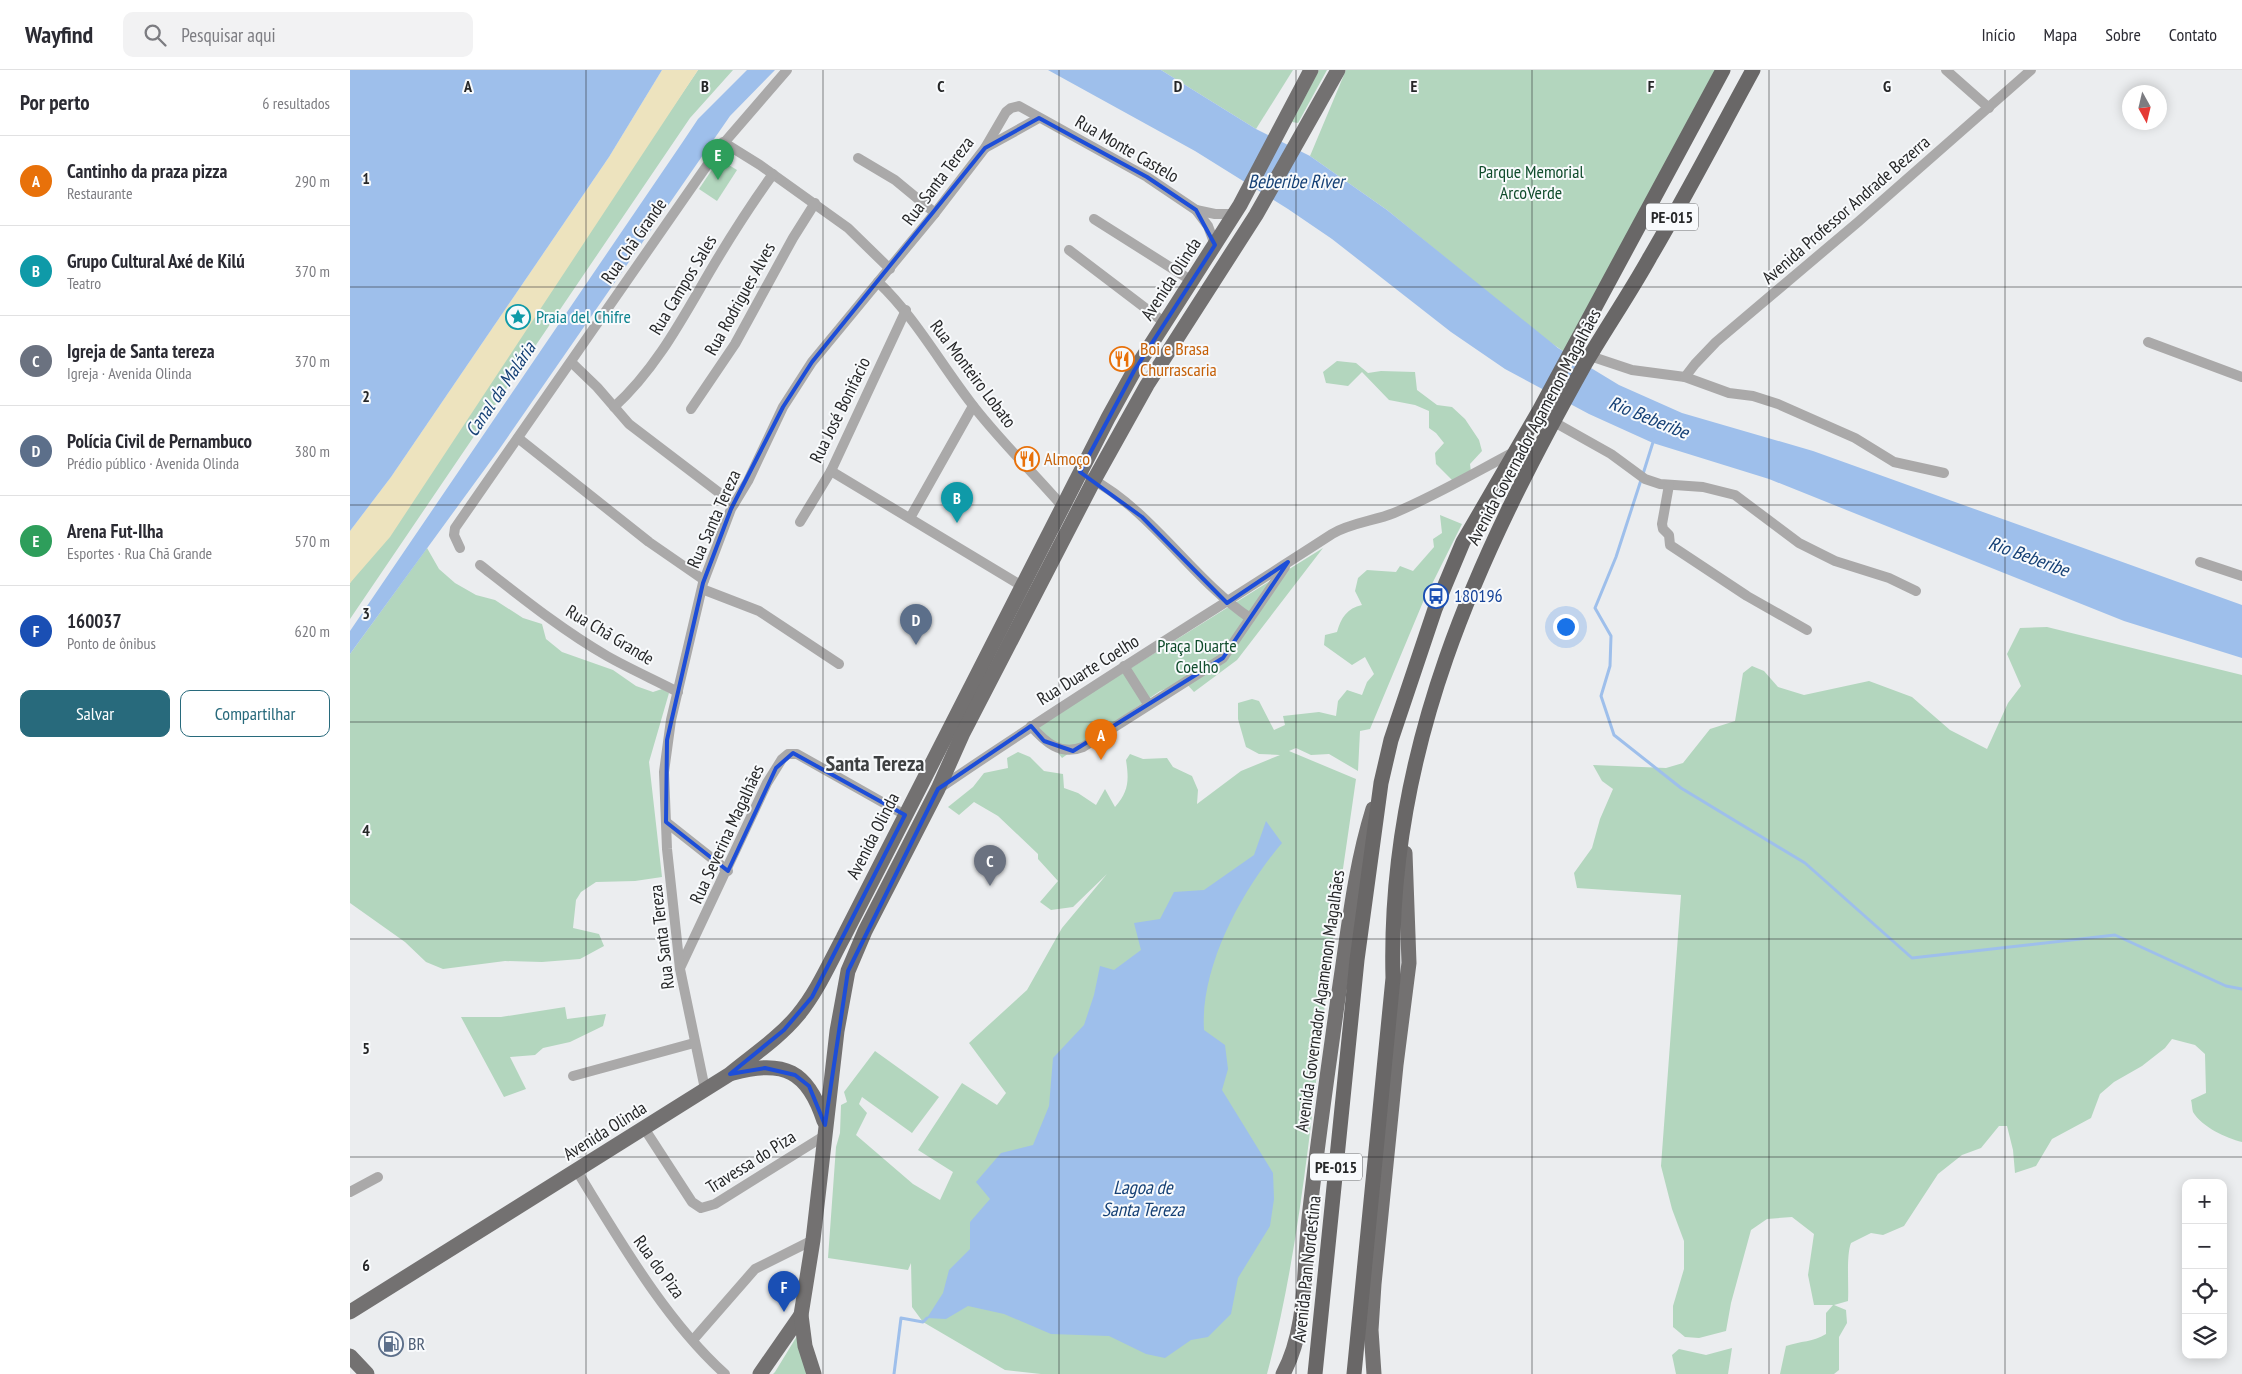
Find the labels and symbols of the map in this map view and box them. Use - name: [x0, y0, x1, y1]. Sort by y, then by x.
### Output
- text: A: [463, 76, 473, 96]
- text: B: [701, 76, 709, 96]
- text: C: [937, 76, 945, 96]
- text: D: [1174, 76, 1183, 96]
- text: E: [1411, 76, 1418, 96]
- text: F: [1648, 76, 1655, 96]
- text: G: [1883, 76, 1891, 96]
- north arrow: [2122, 85, 2167, 130]
- street label: Rua Monte Castelo: [1071, 110, 1183, 188]
- street label: Avenida Professor Andrade Bezerra: [1757, 130, 1934, 289]
- street label: Rua Santa Tereza: [897, 132, 978, 230]
- pin: E: [702, 139, 734, 180]
- park label: Parque Memorial ArcoVerde: [1478, 160, 1584, 204]
- text: 1: [362, 168, 370, 188]
- water label: Beberibe River: [1248, 169, 1347, 193]
- street label: Rua Chã Grande: [596, 194, 671, 288]
- road number: PE-015: [1646, 204, 1698, 230]
- street label: Rua Campos Sales: [644, 231, 721, 339]
- street label: Avenida Olinda: [1135, 233, 1206, 324]
- street label: Rua Rodrigues Alves: [699, 238, 780, 359]
- place icon: Praia del Chifre: [505, 304, 531, 330]
- place label: Praia del Chifre: [536, 305, 631, 328]
- street label: Avenida Governador Agamenon Magalhães: [1461, 305, 1606, 549]
- street label: Rua Monteiro Lobato: [925, 315, 1022, 432]
- water label: Canal da Malária: [460, 336, 541, 441]
- place label: Boi e Brasa Churrascaria: [1140, 337, 1217, 381]
- restaurant icon: Boi e Brasa Churrascaria: [1109, 346, 1135, 372]
- street label: Rua José Bonifacio: [804, 353, 875, 466]
- text: 2: [362, 386, 370, 406]
- water label: Rio Beberibe: [1606, 390, 1693, 444]
- restaurant icon: Almoço: [1014, 446, 1040, 472]
- place label: Almoço: [1044, 447, 1090, 470]
- street label: Rua Santa Tereza: [682, 466, 745, 572]
- pin: B: [941, 482, 973, 523]
- water label: Rio Beberibe: [1986, 530, 2074, 582]
- bus stop icon: 180196: [1423, 583, 1449, 609]
- place label: 180196: [1454, 584, 1503, 607]
- street label: Rua Chã Grande: [562, 599, 659, 670]
- text: 3: [362, 603, 370, 623]
- pin: D: [900, 604, 932, 645]
- your location: [1553, 614, 1579, 640]
- street label: Rua Duarte Coelho: [1032, 629, 1143, 710]
- park label: Praça Duarte Coelho: [1157, 634, 1237, 678]
- pin: A: [1085, 719, 1117, 760]
- district label: Santa Tereza: [826, 749, 924, 777]
- street label: Rua Severina Magalhães: [684, 761, 769, 907]
- street label: Avenida Olinda: [841, 789, 904, 883]
- text: 4: [362, 820, 370, 840]
- pin: C: [974, 845, 1006, 886]
- street label: Avenida Governador Agamenon Magalhães: [1290, 869, 1349, 1133]
- street label: Rua Santa Tereza: [644, 883, 679, 991]
- text: 5: [362, 1038, 370, 1058]
- street label: Avenida Olinda: [559, 1096, 651, 1165]
- street label: Travessa do Piza: [702, 1125, 800, 1198]
- road number: PE-015: [1310, 1154, 1362, 1180]
- water label: Lagoa de Santa Tereza: [1102, 1175, 1185, 1221]
- street label: Avenida Pan Nordestina: [1287, 1195, 1326, 1343]
- street label: Rua do Piza: [629, 1231, 690, 1303]
- text: 6: [362, 1255, 370, 1275]
- pin: F: [768, 1271, 800, 1312]
- fuel station icon: BR: [378, 1331, 404, 1357]
- place label: BR: [408, 1332, 425, 1355]

